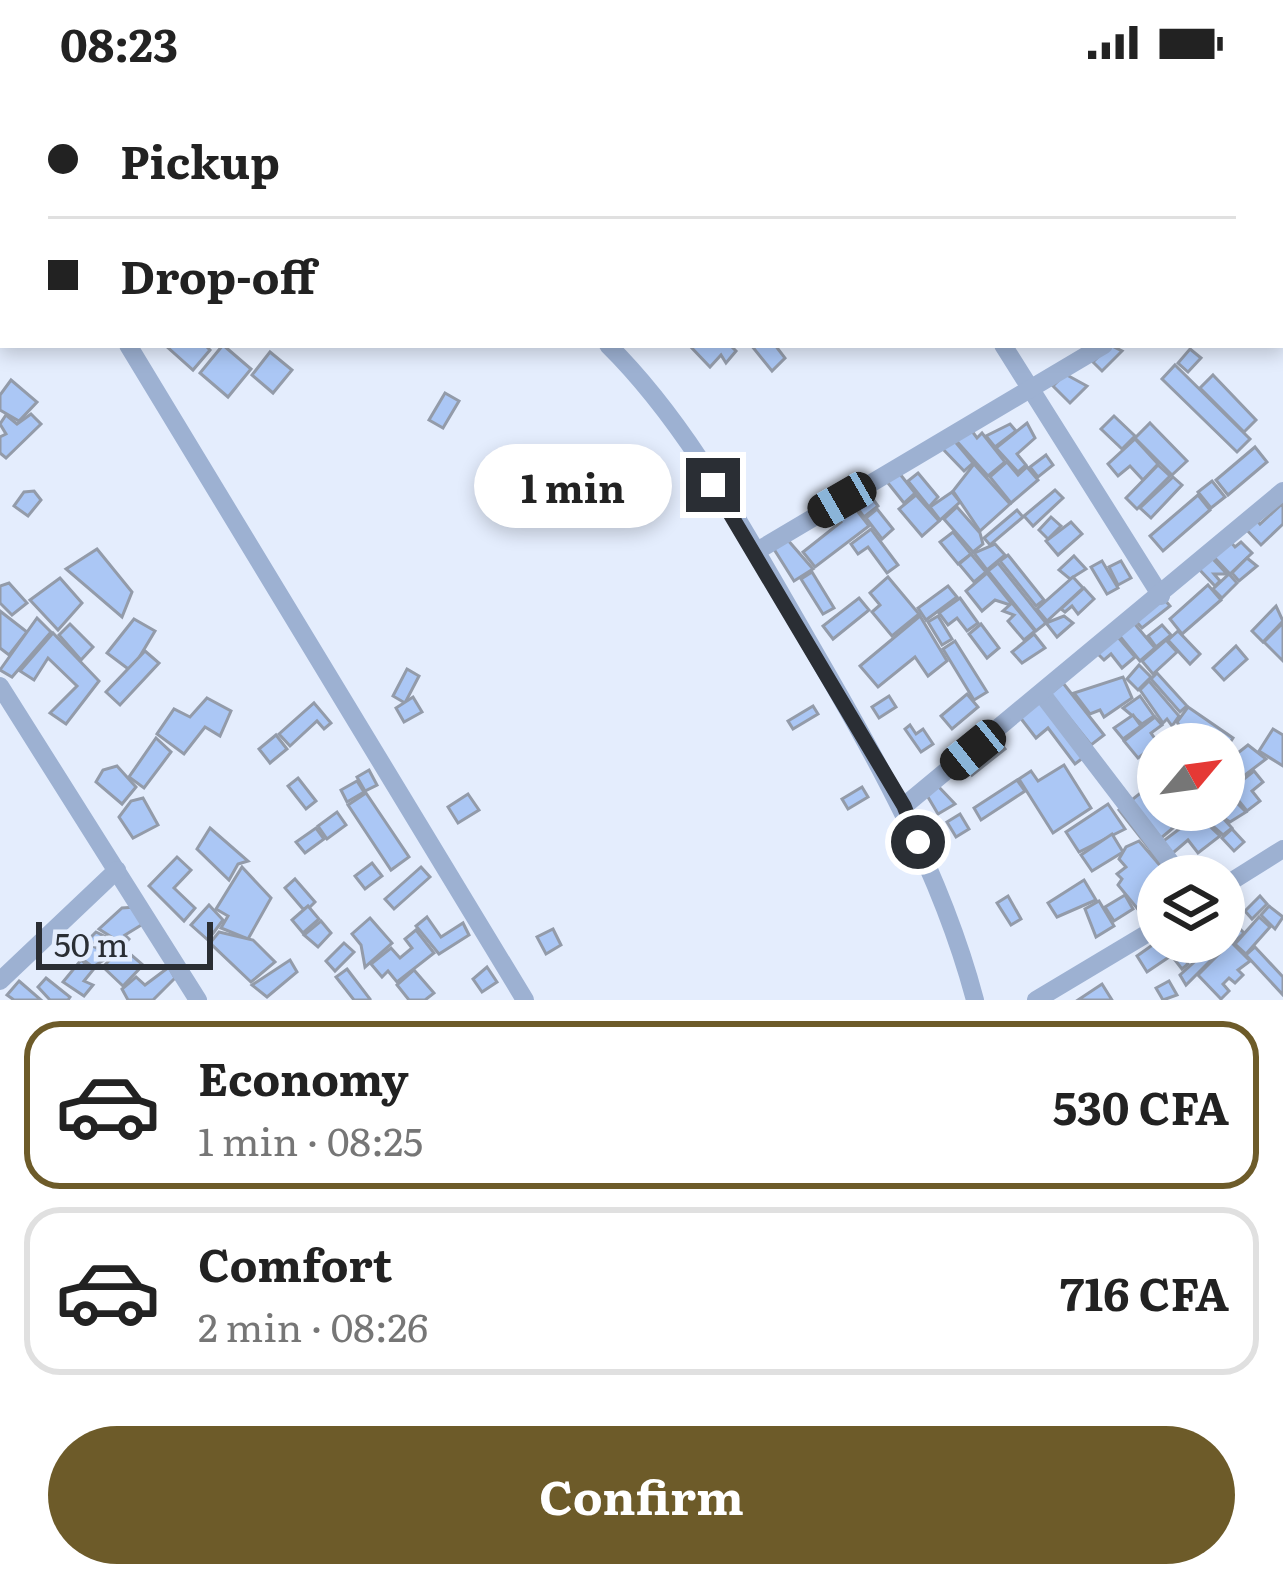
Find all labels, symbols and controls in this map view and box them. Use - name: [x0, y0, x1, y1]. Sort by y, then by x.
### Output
- text: 08:23: [60, 9, 178, 76]
- text: Pickup: [120, 126, 280, 193]
- text: Drop-off: [120, 241, 316, 308]
- callout: 1 min: [473, 443, 671, 527]
- text: 1 min: [521, 457, 625, 515]
- route end: [686, 458, 740, 512]
- car: [802, 466, 882, 534]
- car: [934, 713, 1012, 787]
- north arrow: [1137, 723, 1245, 831]
- map controls: [1137, 723, 1245, 963]
- route start: [891, 815, 945, 869]
- button: layers: [1137, 855, 1245, 963]
- scale bar: [36, 916, 213, 969]
- text: 50 m: [54, 918, 128, 967]
- text: Economy: [198, 1043, 409, 1110]
- icon: car: [54, 1051, 162, 1159]
- text: 530 CFA: [1053, 1072, 1229, 1139]
- text: 1 min · 08:25: [198, 1110, 423, 1168]
- text: Comfort: [198, 1229, 392, 1296]
- icon: car: [54, 1237, 162, 1345]
- text: 716 CFA: [1060, 1258, 1229, 1325]
- text: 2 min · 08:26: [198, 1296, 428, 1354]
- button: Confirm: [48, 1426, 1235, 1564]

